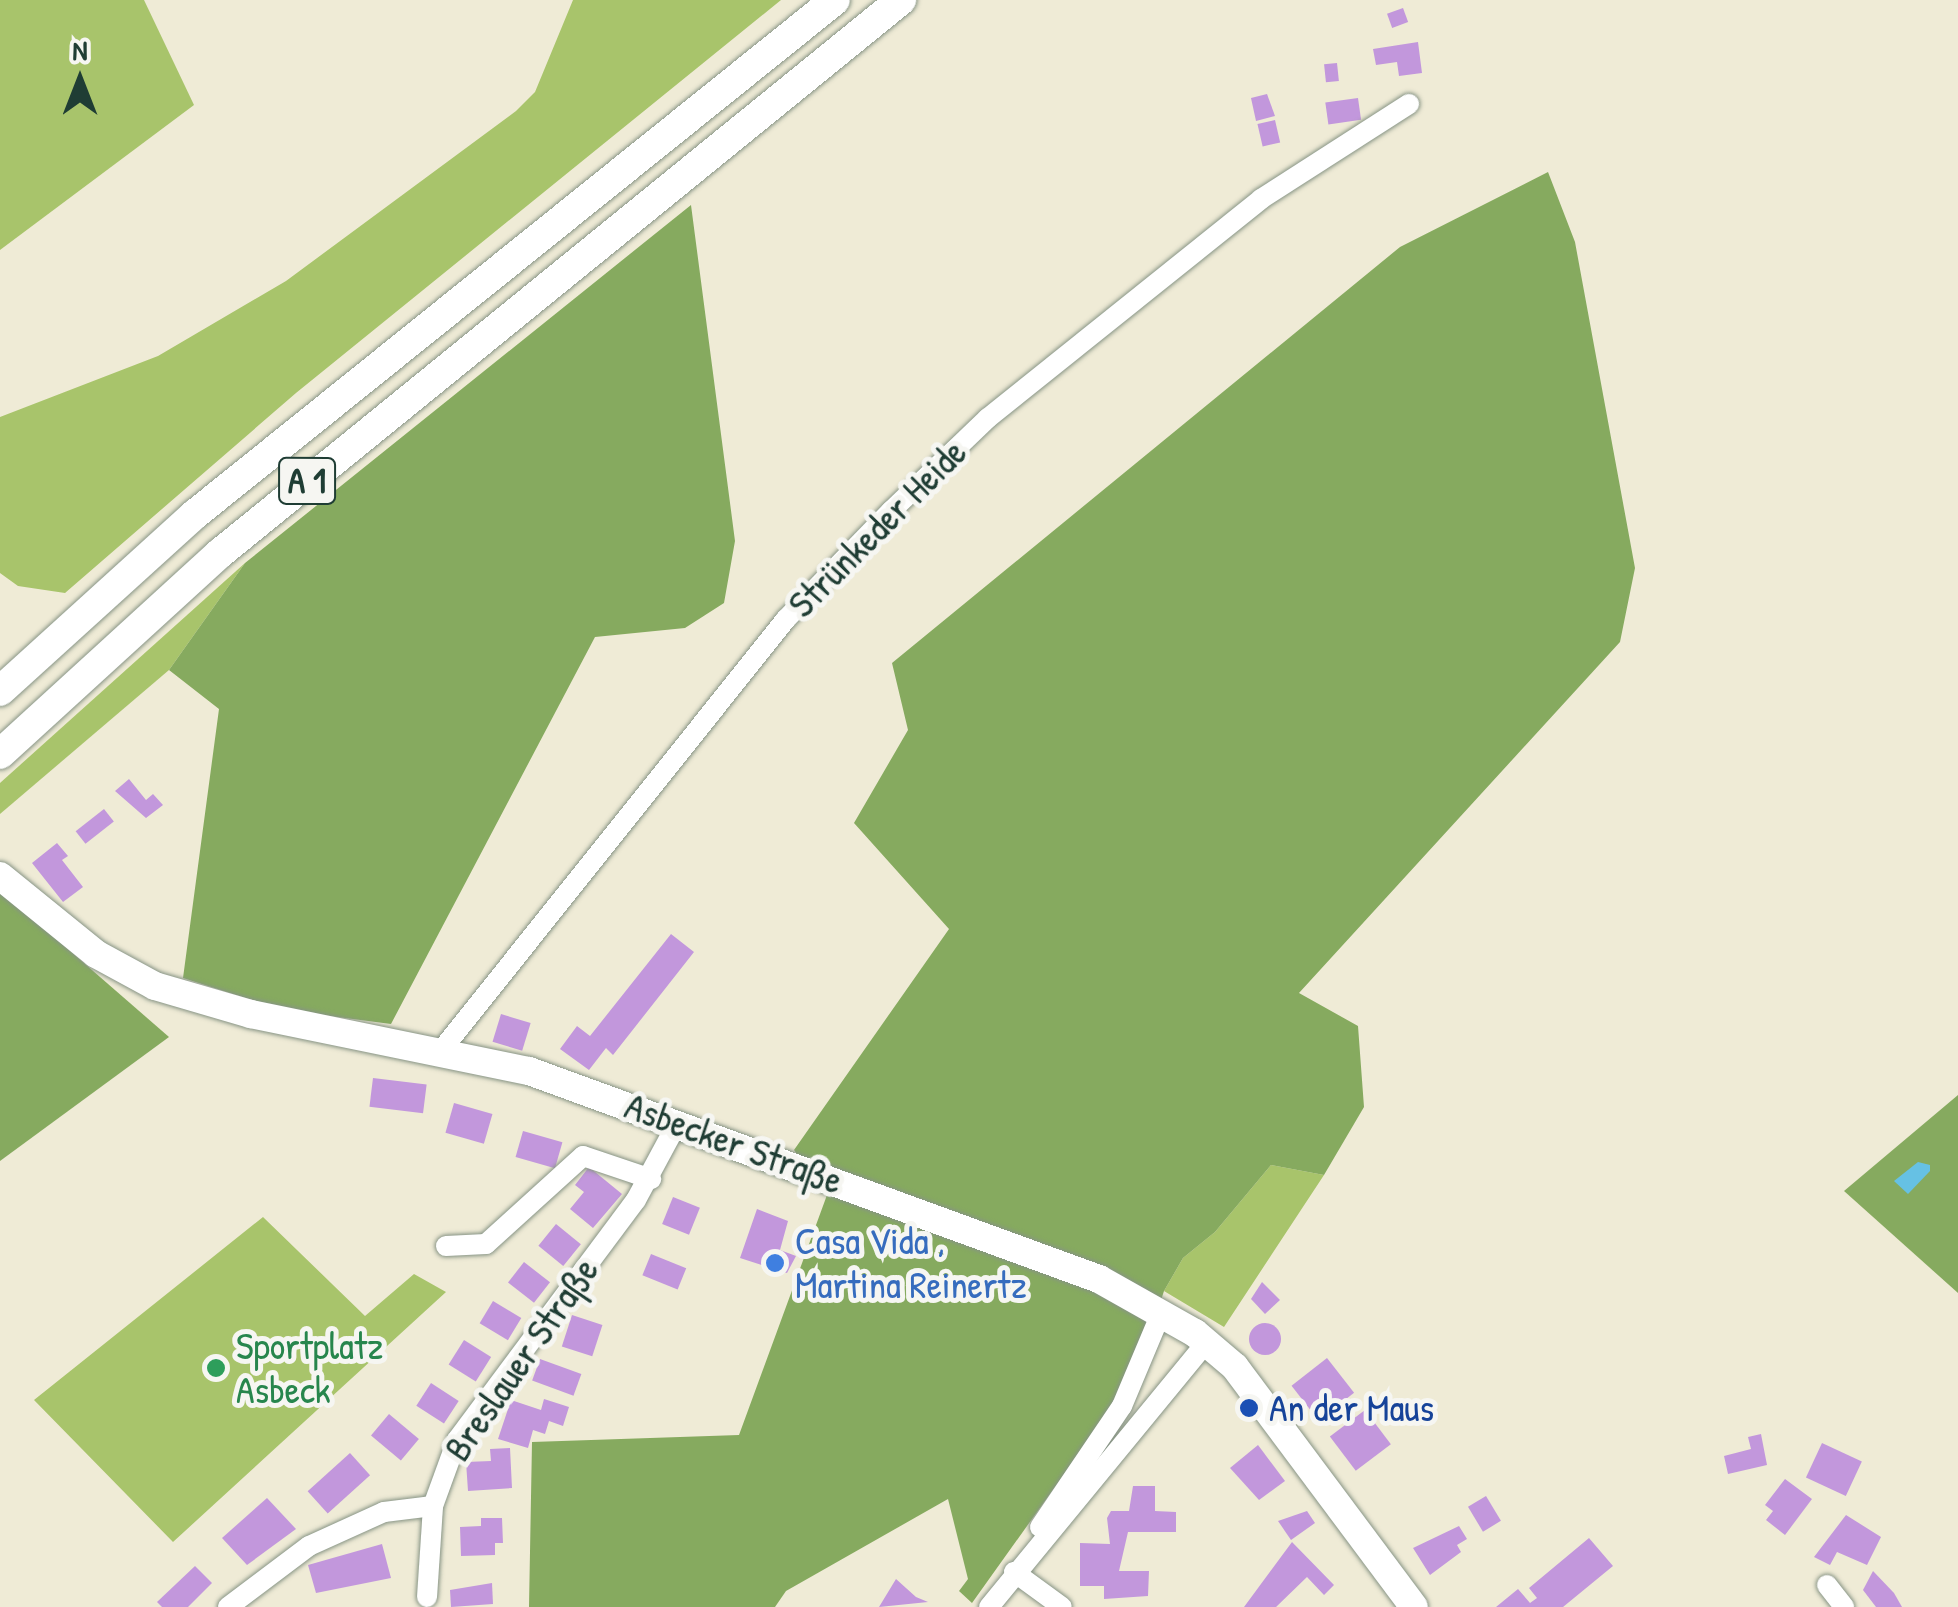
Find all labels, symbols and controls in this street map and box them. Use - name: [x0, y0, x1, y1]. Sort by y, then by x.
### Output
- north arrow: [30, 30, 130, 130]
- text: N: [73, 31, 87, 69]
- street label: Strünkeder Heide: [778, 429, 976, 627]
- road number: A 1: [277, 451, 337, 511]
- street label: Asbecker Straße: [619, 1083, 849, 1203]
- place label: Casa Vida , Martina Reinertz: [795, 1218, 1027, 1308]
- street label: Breslauer Straße: [434, 1249, 608, 1469]
- marker: Casa Vida , Martina Reinertz: [764, 1252, 786, 1274]
- place label: Sportplatz Asbeck: [236, 1323, 383, 1412]
- marker: Sportplatz Asbeck: [205, 1357, 227, 1379]
- place label: An der Maus: [1269, 1385, 1434, 1431]
- marker: An der Maus: [1238, 1397, 1260, 1419]

